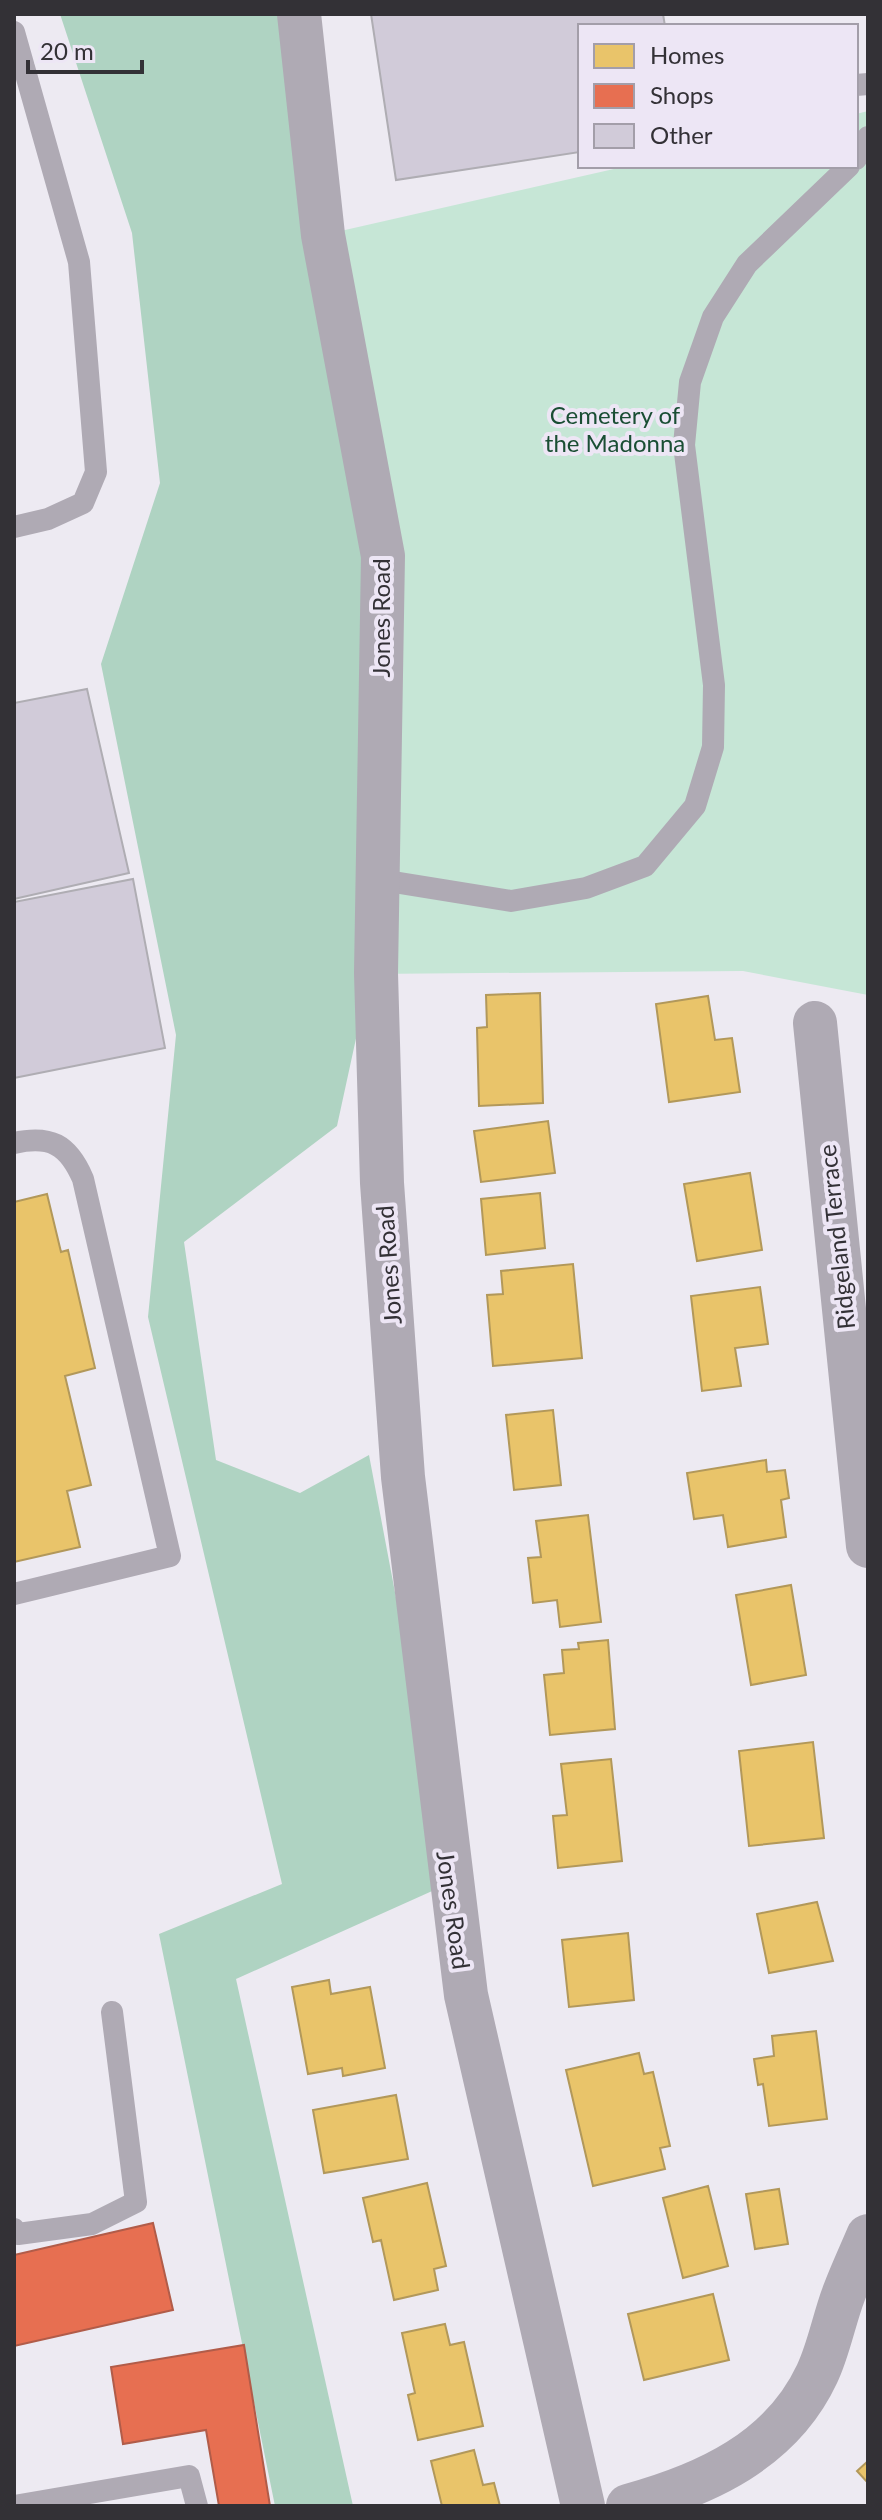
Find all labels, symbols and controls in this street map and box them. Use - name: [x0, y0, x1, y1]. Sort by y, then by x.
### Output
- scale bar: [28, 24, 142, 74]
- legend: [578, 24, 858, 168]
- text: 20 m: [40, 36, 94, 65]
- text: Homes: [650, 40, 724, 69]
- text: Shops: [650, 80, 714, 109]
- text: Other: [650, 120, 713, 149]
- park label: Cemetery of the Madonna: [545, 400, 685, 457]
- street label: Jones Road: [366, 558, 395, 678]
- street label: Ridgeland Terrace: [812, 1143, 860, 1331]
- street label: Jones Road: [369, 1205, 407, 1325]
- street label: Jones Road: [431, 1849, 477, 1971]

